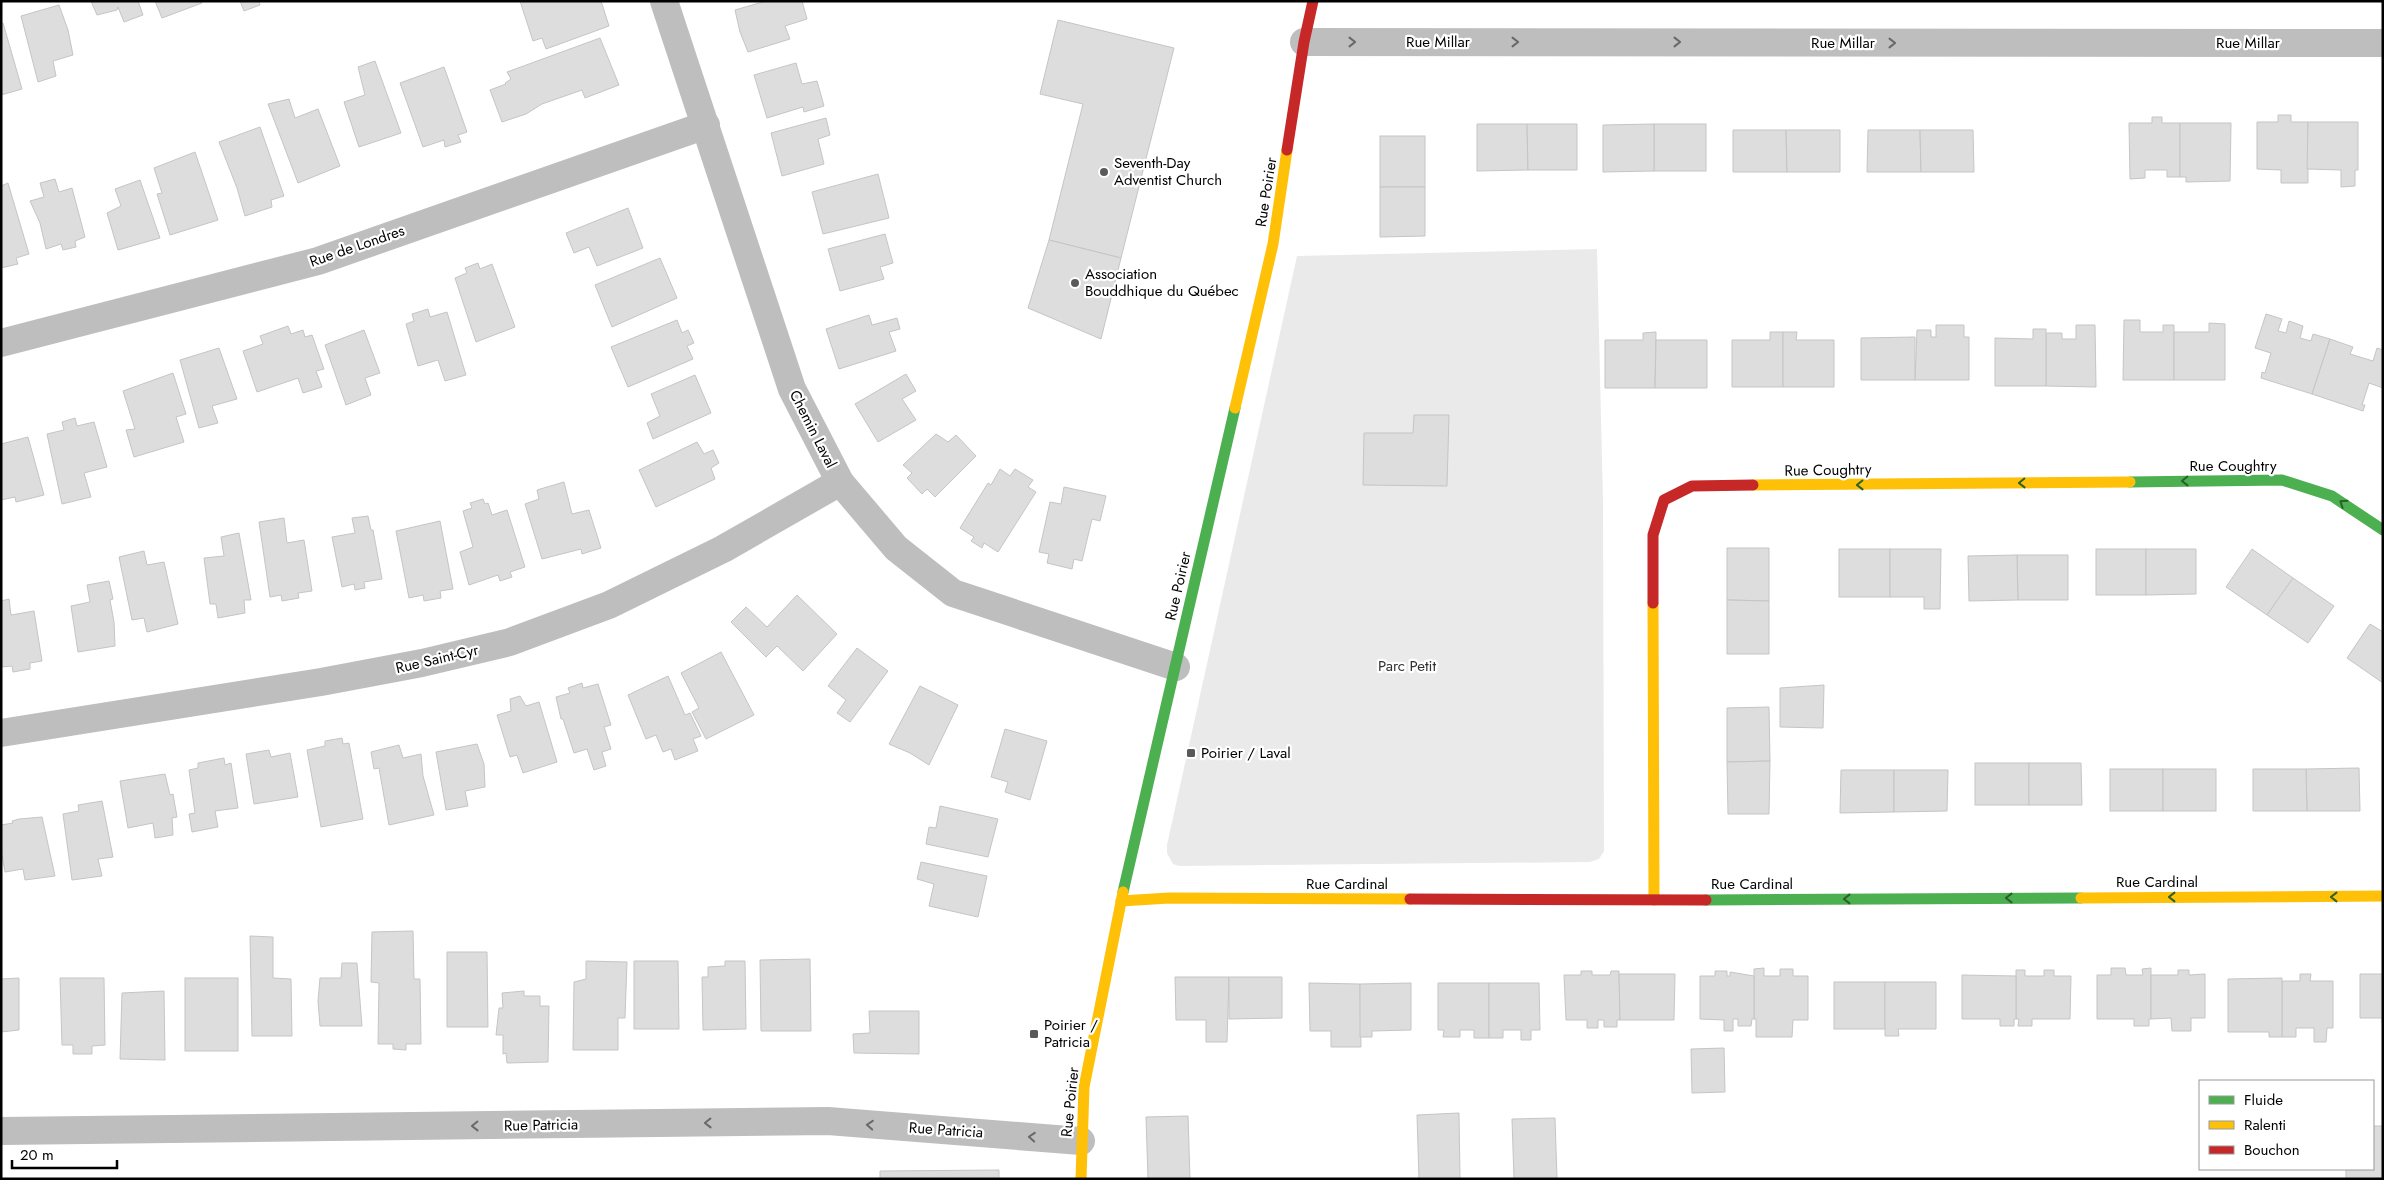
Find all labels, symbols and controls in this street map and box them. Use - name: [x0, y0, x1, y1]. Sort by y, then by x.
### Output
- street label: Rue Millar: [1406, 31, 1471, 53]
- street label: Rue Millar: [1811, 32, 1876, 54]
- street label: Rue Millar: [2216, 32, 2281, 54]
- one-way arrow: [1349, 37, 1357, 47]
- one-way arrow: [1512, 37, 1519, 47]
- one-way arrow: [1674, 37, 1682, 47]
- one-way arrow: [1889, 38, 1897, 48]
- place label: Seventh-Day Adventist Church: [1114, 152, 1222, 191]
- street label: Rue Poirier: [1250, 155, 1282, 228]
- marker: Seventh-Day Adventist Church: [1098, 166, 1110, 178]
- street label: Rue de Londres: [306, 219, 408, 273]
- place label: Association Bouddhique du Québec: [1085, 263, 1239, 302]
- marker: Association Bouddhique du Québec: [1069, 277, 1081, 289]
- street label: Chemin Laval: [784, 386, 842, 472]
- street label: Rue Coughtry: [2189, 455, 2277, 477]
- street label: Rue Coughtry: [1784, 458, 1872, 482]
- one-way arrow: [2181, 476, 2188, 486]
- one-way arrow: [2018, 478, 2026, 488]
- one-way arrow: [1856, 479, 1864, 490]
- one-way arrow: [2339, 500, 2348, 509]
- street label: Rue Poirier: [1159, 548, 1197, 623]
- street label: Rue Saint-Cyr: [393, 639, 481, 679]
- park label: Parc Petit: [1378, 655, 1436, 677]
- place label: Poirier / Laval: [1201, 742, 1291, 764]
- marker: Poirier / Laval: [1185, 747, 1197, 759]
- street label: Rue Cardinal: [2116, 871, 2198, 893]
- street label: Rue Cardinal: [1306, 873, 1388, 895]
- street label: Rue Cardinal: [1711, 873, 1793, 895]
- one-way arrow: [2167, 892, 2175, 902]
- one-way arrow: [2330, 892, 2338, 902]
- one-way arrow: [2005, 893, 2012, 903]
- one-way arrow: [1842, 894, 1850, 904]
- place label: Poirier / Patricia: [1044, 1014, 1098, 1053]
- marker: Poirier / Patricia: [1028, 1028, 1040, 1040]
- street label: Rue Poirier: [1055, 1065, 1085, 1138]
- legend: [2199, 1080, 2374, 1170]
- text: Fluide: [2244, 1089, 2283, 1111]
- street label: Rue Patricia: [504, 1113, 578, 1137]
- text: Ralenti: [2244, 1114, 2286, 1136]
- street label: Rue Patricia: [908, 1116, 984, 1144]
- one-way arrow: [704, 1118, 712, 1128]
- one-way arrow: [866, 1119, 874, 1130]
- one-way arrow: [471, 1120, 479, 1131]
- one-way arrow: [1028, 1132, 1036, 1143]
- scale bar: [12, 1138, 118, 1170]
- text: Bouchon: [2244, 1139, 2300, 1161]
- text: 20 m: [20, 1144, 54, 1166]

